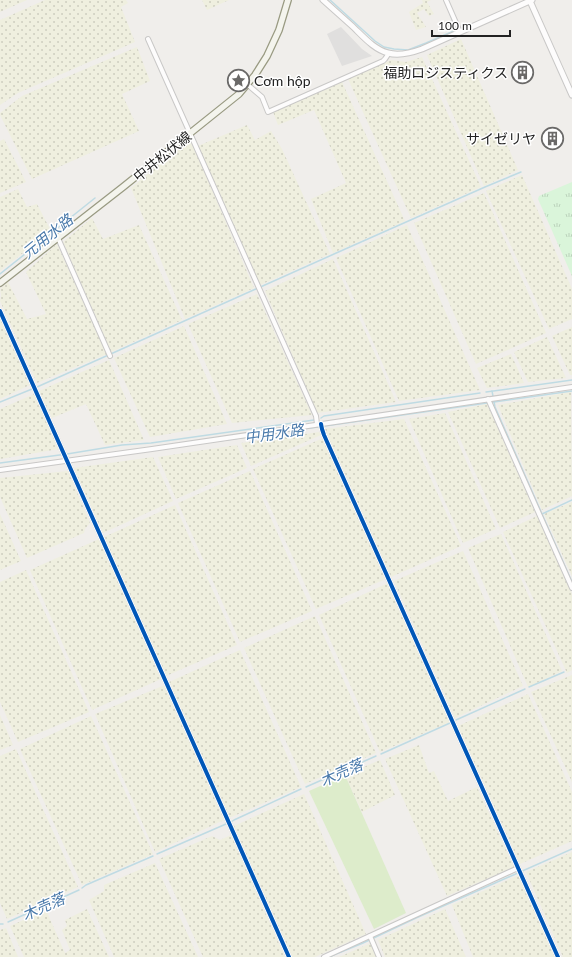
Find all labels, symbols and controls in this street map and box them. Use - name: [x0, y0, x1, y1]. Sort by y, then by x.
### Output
- scale bar: [432, 12, 510, 38]
- text: 100 m: [438, 18, 472, 33]
- building icon: 福助ロジスティクス: [510, 59, 536, 85]
- place label: 福助ロジスティクス: [383, 64, 508, 81]
- place icon: Cơm hộp: [225, 67, 251, 93]
- place label: Cơm hộp: [254, 72, 311, 89]
- building icon: サイゼリヤ: [539, 125, 565, 151]
- street label: 中井松伏線: [129, 127, 195, 185]
- place label: サイゼリヤ: [466, 130, 536, 147]
- water label: 元用水路: [18, 209, 78, 262]
- water label: 中用水路: [243, 420, 307, 446]
- water label: 木売落: [317, 754, 367, 789]
- water label: 木売落: [19, 888, 69, 923]

